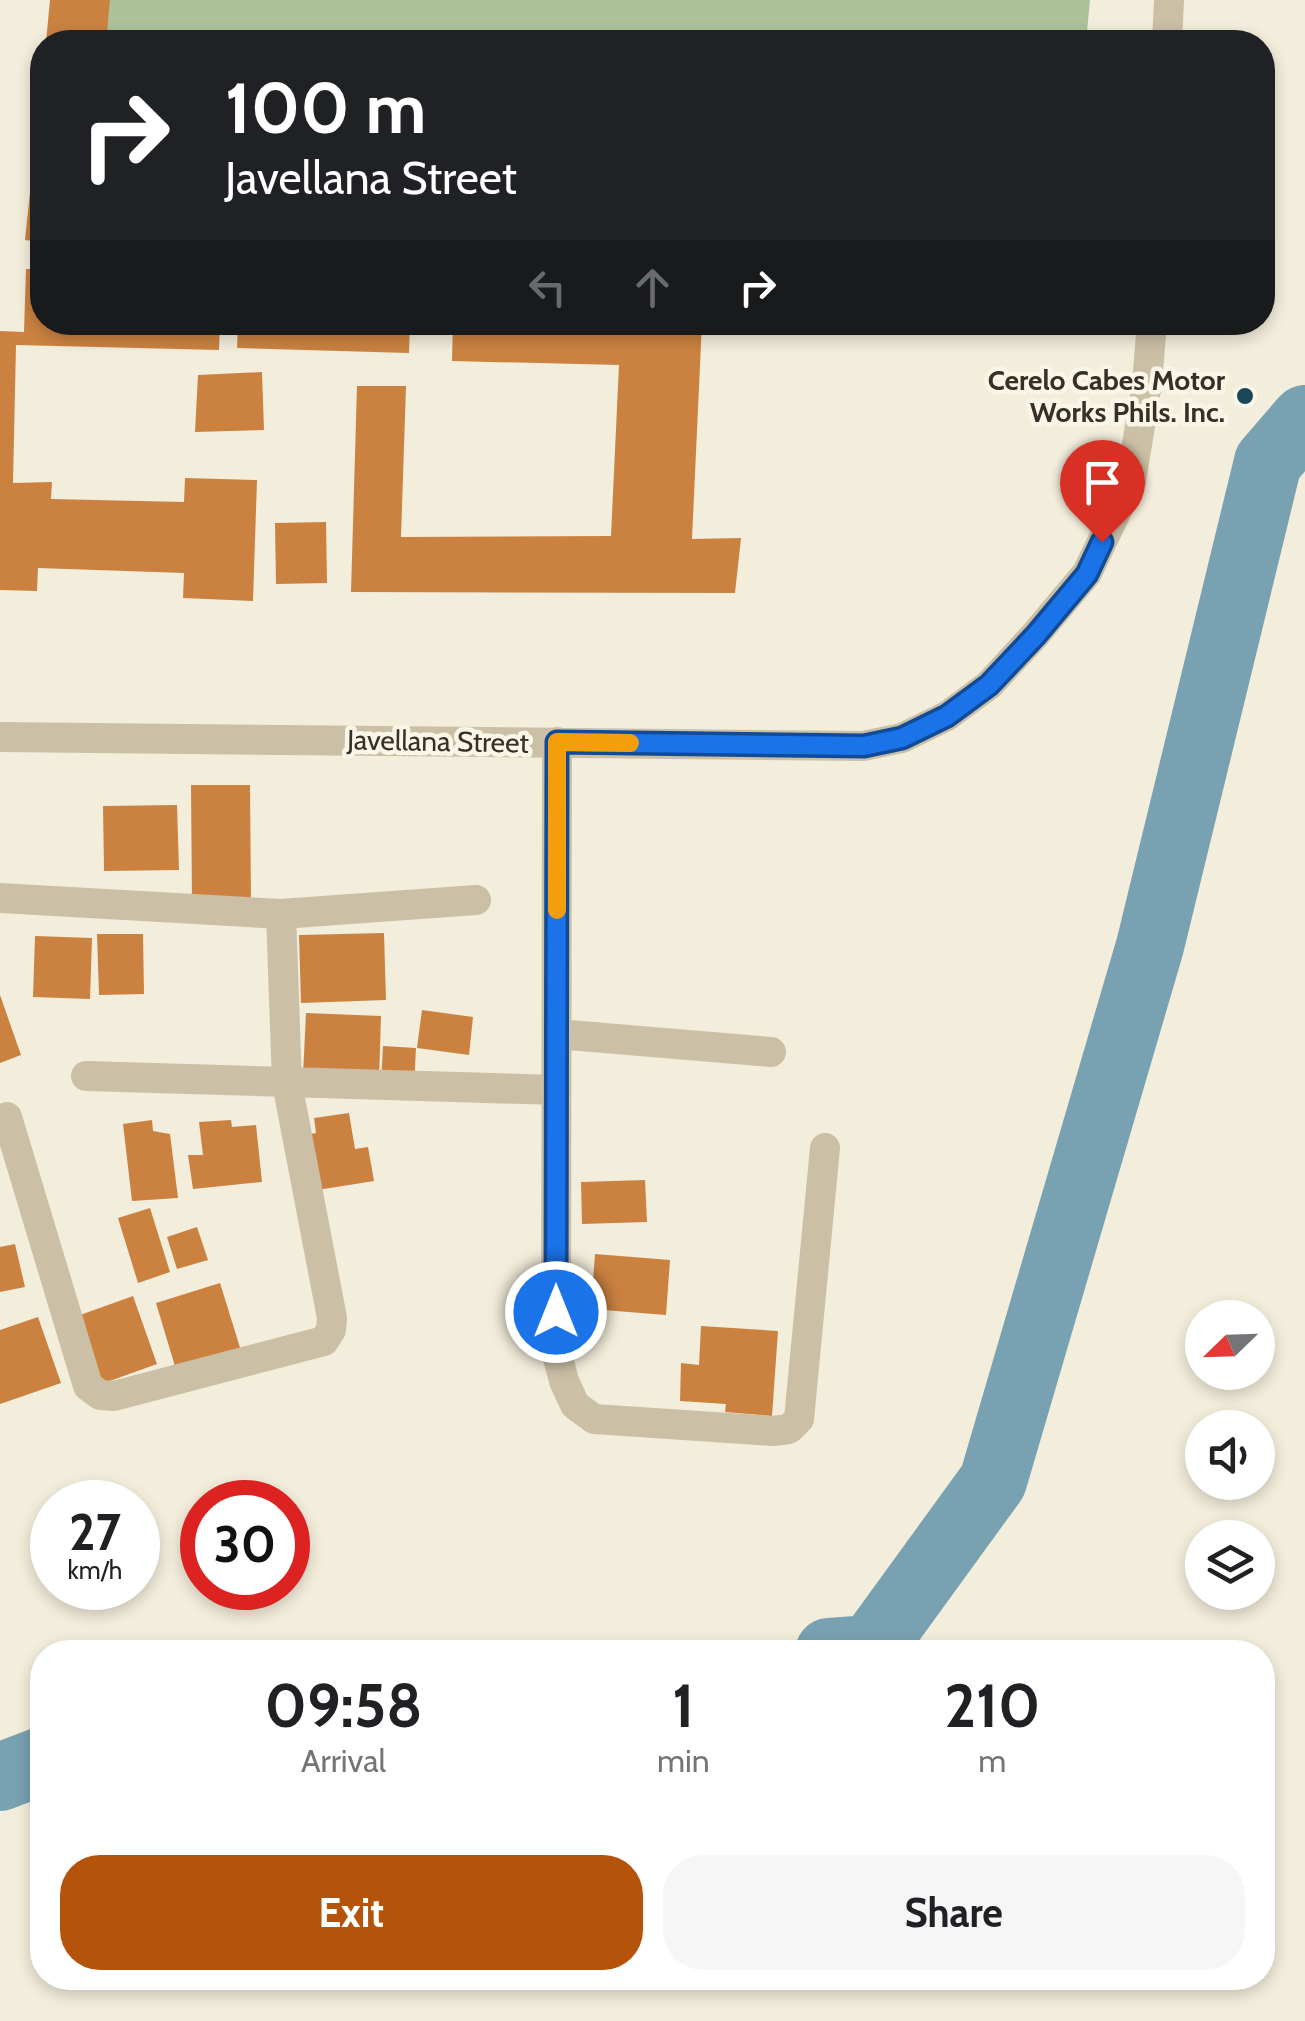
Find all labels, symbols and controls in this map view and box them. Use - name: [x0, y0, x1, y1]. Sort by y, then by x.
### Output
- text: 100 m: [225, 65, 426, 151]
- icon: right: [60, 70, 190, 200]
- text: Javellana Street: [225, 151, 517, 205]
- icon: left: [520, 260, 575, 315]
- icon: ahead: [625, 260, 680, 315]
- icon: right: [730, 260, 785, 315]
- place label: Cerelo Cabes Motor Works Phils. Inc.: [988, 363, 1226, 429]
- marker: Cerelo Cabes Motor Works Phils. Inc.: [1234, 385, 1256, 407]
- pin: [1060, 440, 1145, 543]
- icon: arrive: [1075, 455, 1130, 510]
- street label: Javellana Street: [346, 722, 529, 760]
- position arrow: [504, 1260, 608, 1364]
- north arrow: [1185, 1300, 1275, 1390]
- map controls: [1185, 1300, 1275, 1610]
- button: sound: [1185, 1410, 1275, 1500]
- speed limit sign: 30: [180, 1480, 310, 1610]
- text: 27: [69, 1502, 121, 1563]
- button: layers: [1185, 1520, 1275, 1610]
- text: km/h: [68, 1555, 122, 1585]
- text: 09:58: [265, 1669, 422, 1742]
- text: 1: [672, 1669, 694, 1742]
- text: 210: [944, 1669, 1040, 1742]
- text: Arrival: [301, 1741, 386, 1780]
- text: min: [657, 1741, 710, 1780]
- text: m: [978, 1741, 1006, 1780]
- button: Exit: [60, 1855, 643, 1970]
- button: Share: [663, 1855, 1245, 1970]

